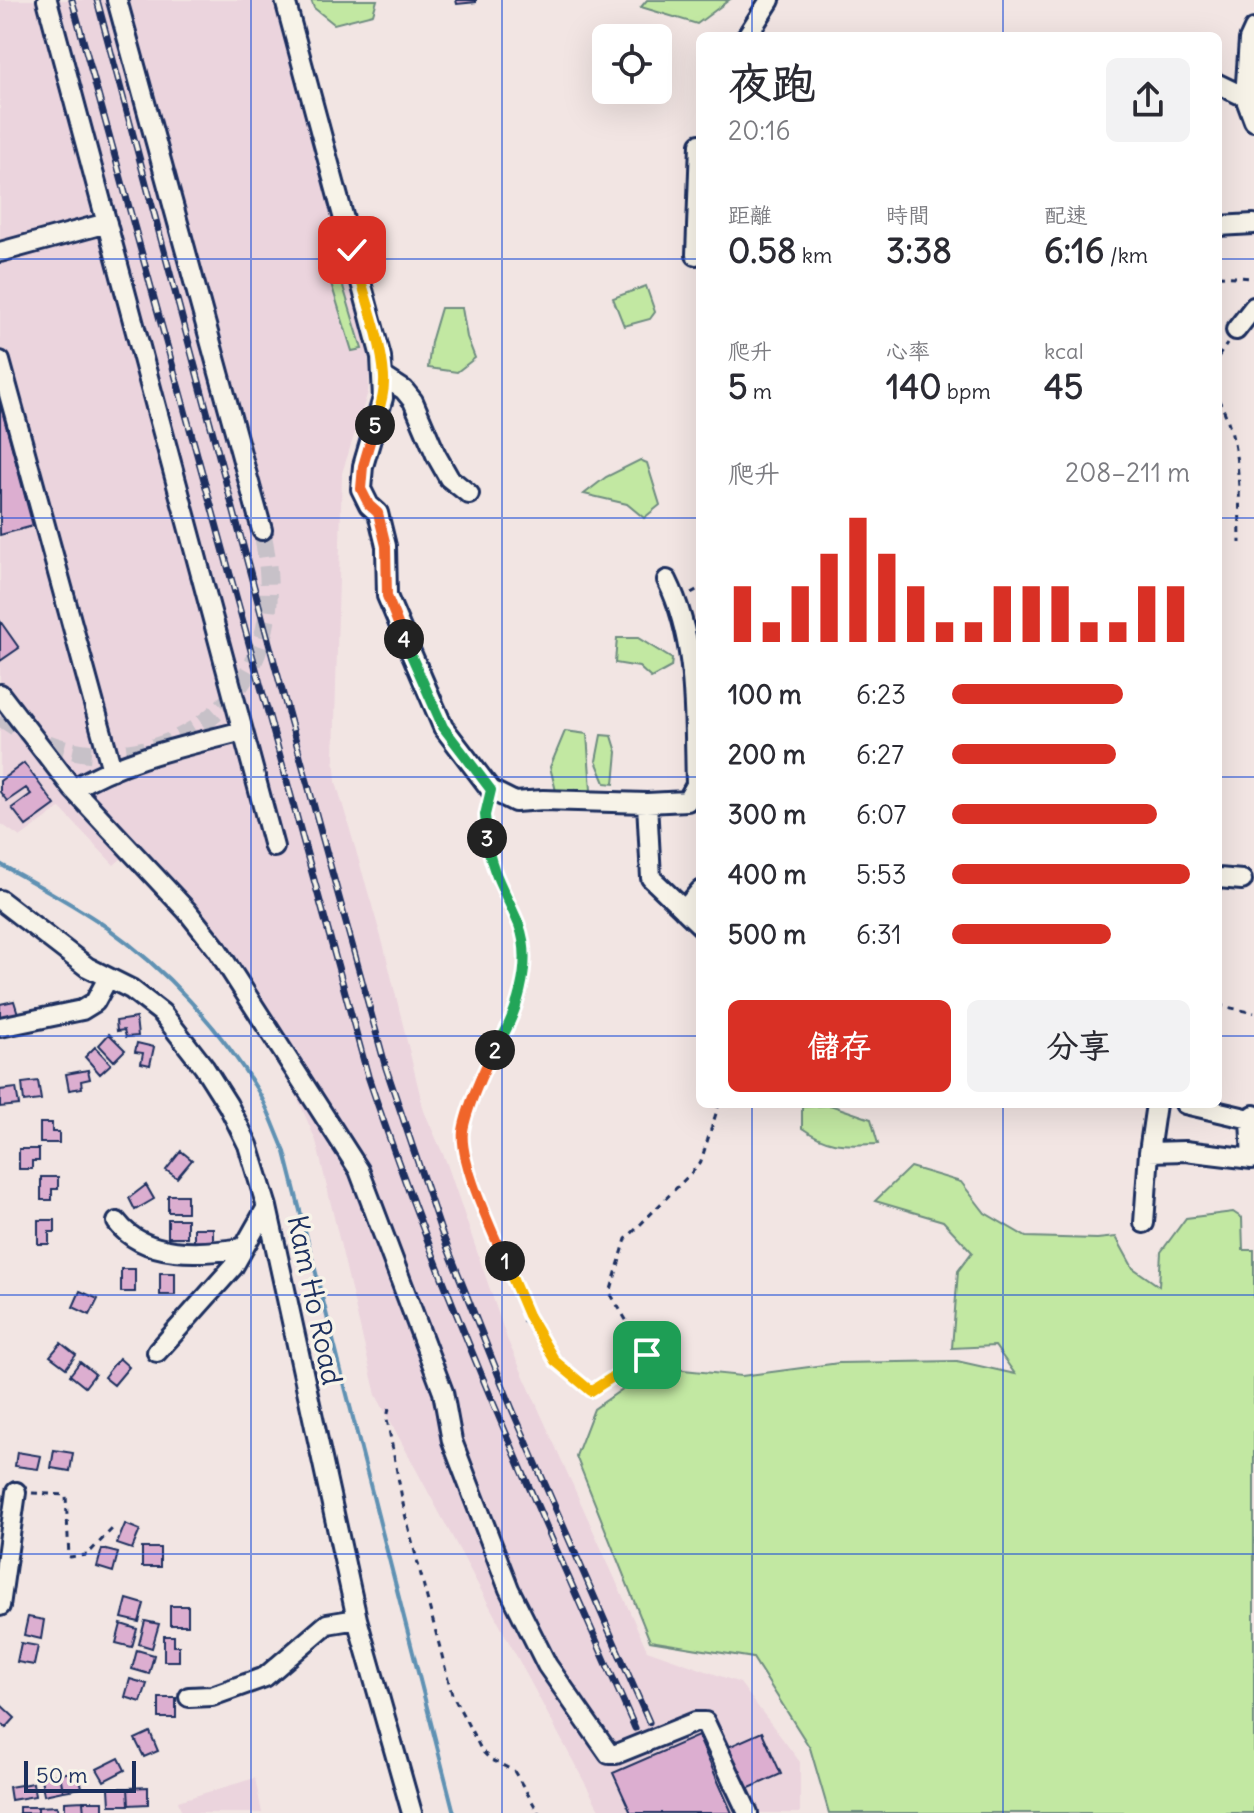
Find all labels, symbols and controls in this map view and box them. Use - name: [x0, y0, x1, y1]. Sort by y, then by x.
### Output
- map controls: [592, 24, 672, 104]
- button: locate: [592, 24, 672, 104]
- text: 夜跑: [728, 56, 816, 111]
- button: share: [1106, 58, 1190, 142]
- text: 20:16: [728, 114, 791, 147]
- text: 距離: [728, 201, 772, 229]
- text: 時間: [886, 201, 930, 229]
- text: 配速: [1044, 201, 1088, 229]
- pin: [318, 216, 386, 284]
- icon: check: [330, 228, 374, 272]
- text: 0.58: [728, 229, 797, 272]
- text: 3:38: [886, 229, 952, 272]
- text: 6:16: [1044, 229, 1104, 272]
- text: km: [797, 241, 832, 269]
- text: /km: [1104, 241, 1148, 269]
- text: 爬升: [728, 337, 772, 365]
- text: 心率: [886, 337, 930, 365]
- text: kcal: [1044, 337, 1084, 365]
- text: 5: [728, 365, 748, 408]
- text: 140: [886, 365, 942, 408]
- text: 45: [1044, 365, 1083, 408]
- text: m: [748, 377, 772, 405]
- text: bpm: [942, 377, 991, 405]
- pin: 5: [355, 405, 395, 445]
- text: 5: [369, 411, 381, 439]
- text: 208–211 m: [1065, 456, 1190, 489]
- text: 爬升: [728, 457, 780, 490]
- pin: 4: [384, 619, 424, 659]
- text: 4: [398, 625, 410, 653]
- text: 100 m: [728, 678, 802, 711]
- text: 6:23: [856, 678, 906, 711]
- text: 200 m: [728, 738, 805, 771]
- text: 6:27: [856, 738, 904, 771]
- text: 300 m: [728, 798, 806, 831]
- text: 6:07: [856, 798, 906, 831]
- pin: 3: [467, 818, 507, 858]
- text: 3: [481, 824, 493, 852]
- text: 400 m: [728, 858, 806, 891]
- text: 5:53: [856, 858, 907, 891]
- text: 500 m: [728, 918, 806, 951]
- text: 6:31: [856, 918, 902, 951]
- button: 儲存: [728, 1000, 951, 1092]
- button: 分享: [967, 1000, 1190, 1092]
- pin: 2: [475, 1030, 515, 1070]
- text: 2: [489, 1036, 501, 1064]
- street label: Kam Ho Road: [279, 1212, 351, 1388]
- pin: 1: [485, 1241, 525, 1281]
- text: 1: [501, 1247, 509, 1275]
- pin: [613, 1321, 681, 1389]
- icon: arrive: [625, 1333, 669, 1377]
- scale bar: [24, 1757, 136, 1793]
- text: 50 m: [36, 1761, 88, 1789]

